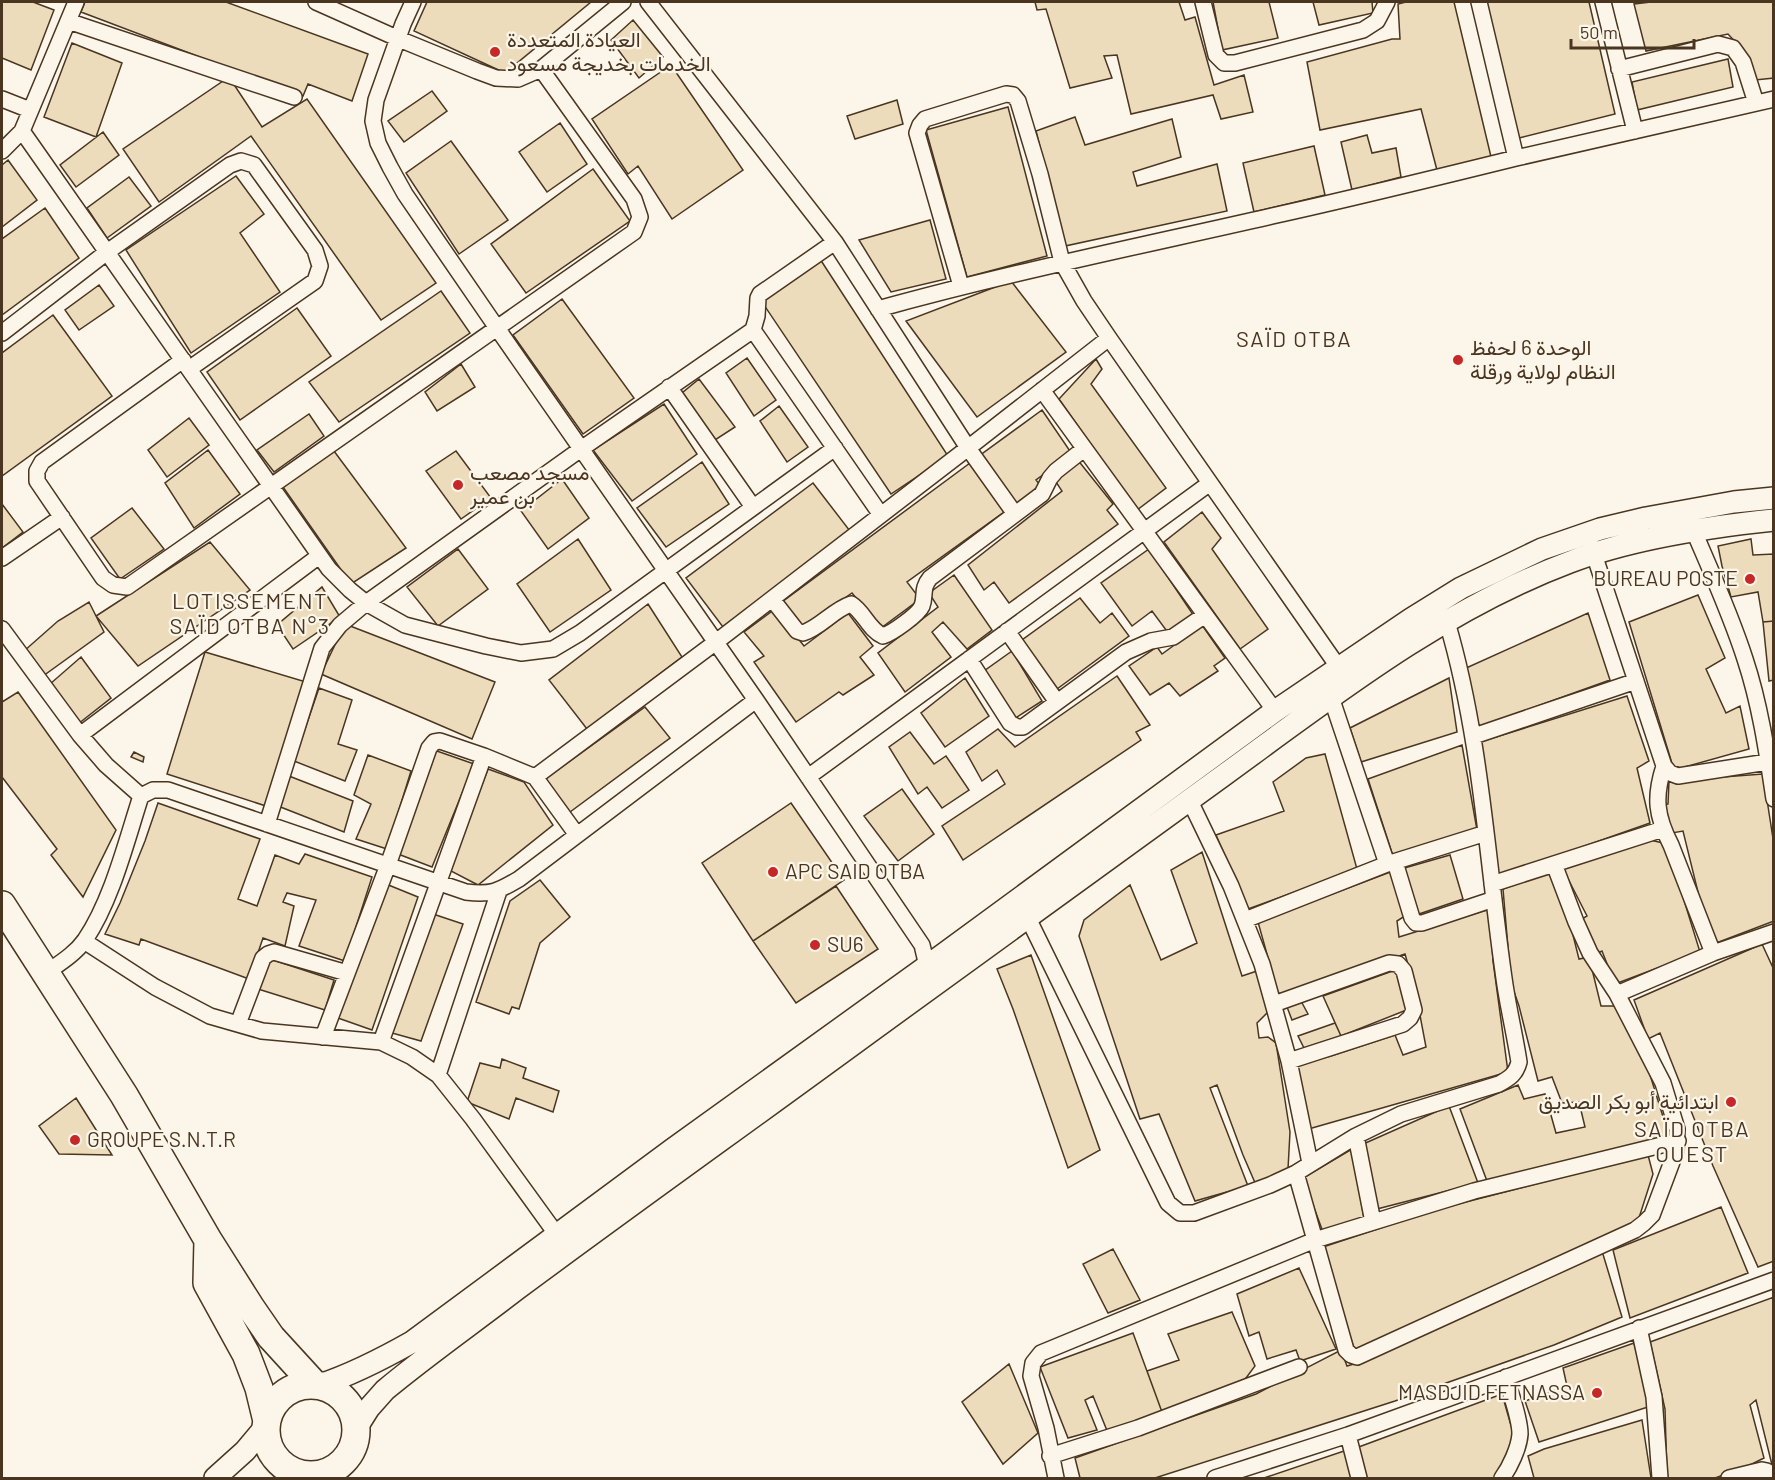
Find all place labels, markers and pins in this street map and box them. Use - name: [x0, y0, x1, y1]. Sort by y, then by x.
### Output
- place label: العيادة المتعددة الخدمات بخديجة مسعود: [507, 26, 711, 77]
- marker: العيادة المتعددة الخدمات بخديجة مسعود: [488, 45, 502, 59]
- place label: الوحدة 6 لحفظ النظام لولاية ورقلة: [1470, 334, 1616, 386]
- marker: الوحدة 6 لحفظ النظام لولاية ورقلة: [1451, 353, 1465, 367]
- place label: مسجد مصعب بن عمير: [469, 459, 589, 510]
- marker: مسجد مصعب بن عمير: [451, 478, 465, 492]
- place label: BUREAU POSTE: [1593, 565, 1738, 590]
- marker: BUREAU POSTE: [1743, 572, 1757, 586]
- place label: APC SAID OTBA: [785, 858, 925, 883]
- marker: APC SAID OTBA: [766, 865, 780, 879]
- place label: SU6: [827, 931, 864, 956]
- marker: SU6: [808, 938, 822, 952]
- place label: ابتدائية أبو بكر الصديق: [1539, 1088, 1719, 1115]
- marker: ابتدائية أبو بكر الصديق: [1724, 1095, 1738, 1109]
- place label: GROUPE S.N.T.R: [87, 1126, 236, 1151]
- marker: GROUPE S.N.T.R: [68, 1133, 82, 1147]
- place label: MASDJID FETNASSA: [1398, 1379, 1585, 1404]
- marker: MASDJID FETNASSA: [1590, 1386, 1604, 1400]

